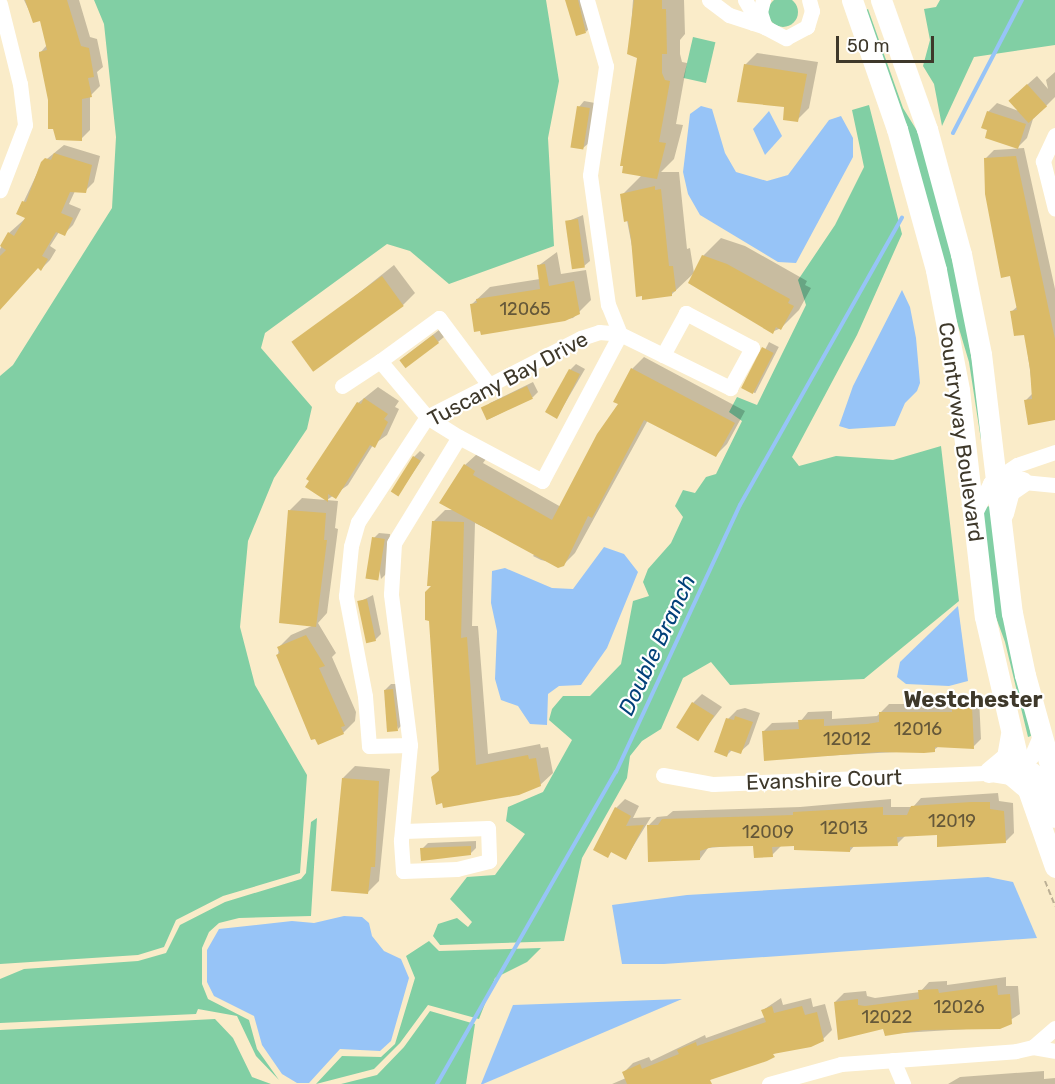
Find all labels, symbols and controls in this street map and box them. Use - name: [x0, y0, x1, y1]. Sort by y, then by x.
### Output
- scale bar: [839, 24, 936, 62]
- text: 50 m: [847, 35, 890, 57]
- house number: 12065: [499, 298, 551, 320]
- street label: Countryway Boulevard: [933, 320, 989, 544]
- street label: Tuscany Bay Drive: [423, 326, 593, 432]
- water label: Double Branch: [613, 570, 701, 720]
- district label: Westchester: [903, 687, 1043, 713]
- house number: 12016: [894, 718, 942, 740]
- house number: 12012: [823, 728, 871, 750]
- street label: Evanshire Court: [746, 765, 902, 795]
- house number: 12019: [928, 810, 976, 832]
- house number: 12013: [820, 817, 868, 839]
- house number: 12009: [742, 821, 794, 843]
- house number: 12026: [933, 996, 985, 1018]
- house number: 12022: [862, 1006, 912, 1028]

